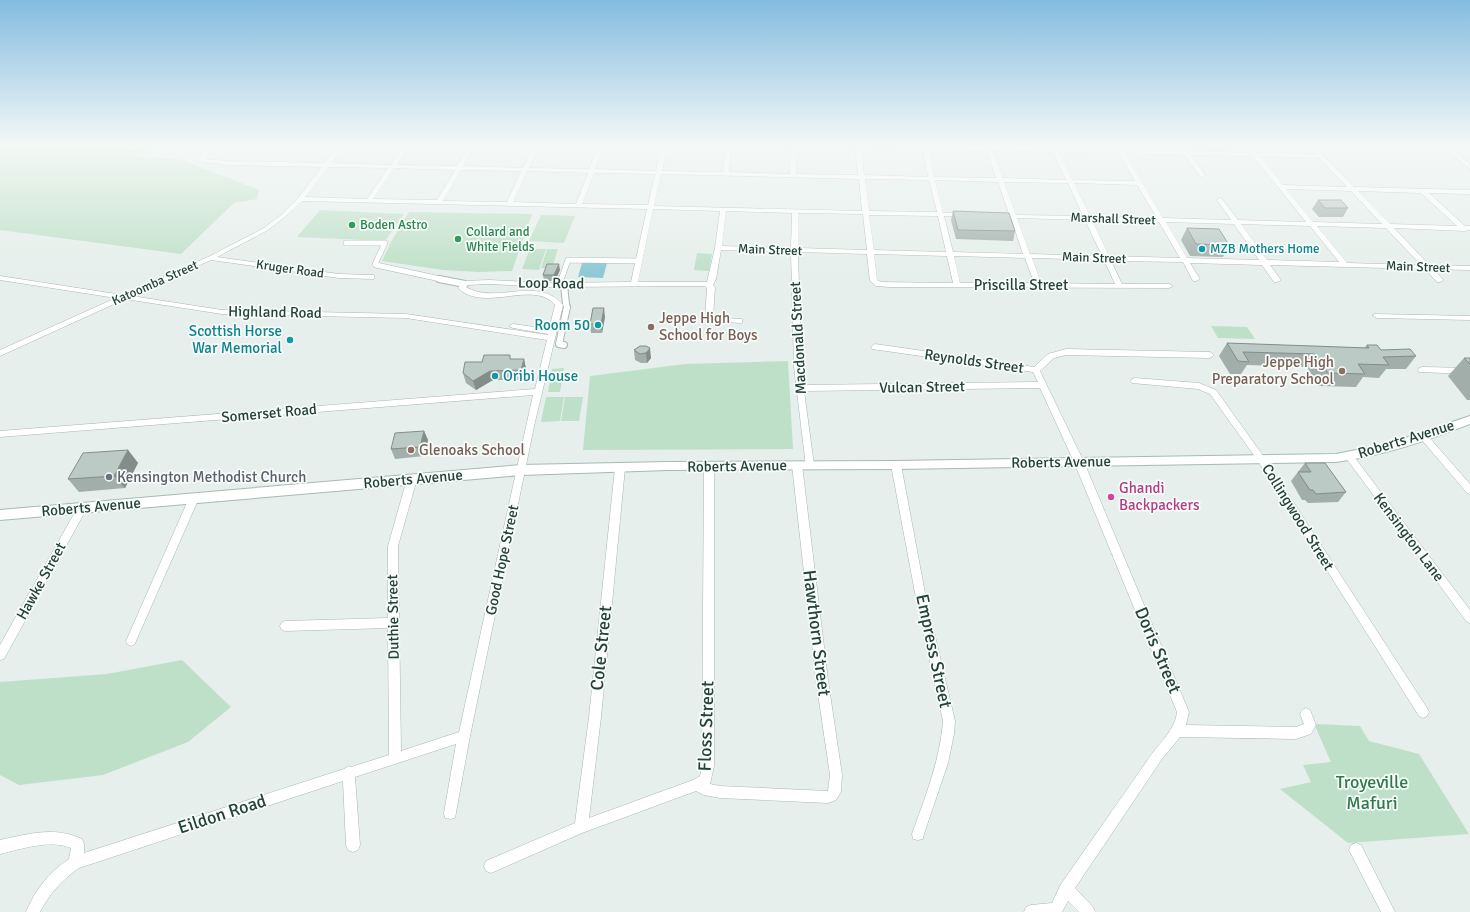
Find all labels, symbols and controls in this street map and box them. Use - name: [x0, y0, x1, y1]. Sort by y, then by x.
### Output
- street label: Marshall Street: [1070, 210, 1156, 229]
- place label: Boden Astro: [360, 217, 428, 233]
- marker: Boden Astro: [347, 220, 357, 230]
- place label: Collard and White Fields: [466, 224, 535, 255]
- marker: Collard and White Fields: [453, 234, 463, 244]
- street label: Main Street: [738, 241, 803, 259]
- place label: MZB Mothers Home: [1210, 241, 1320, 257]
- marker: MZB Mothers Home: [1197, 244, 1207, 254]
- street label: Main Street: [1062, 249, 1127, 267]
- street label: Kruger Road: [255, 256, 325, 282]
- street label: Katoomba Street: [109, 257, 201, 309]
- street label: Main Street: [1386, 258, 1451, 276]
- street label: Loop Road: [518, 273, 584, 293]
- street label: Priscilla Street: [974, 276, 1068, 294]
- street label: Macdonald Street: [786, 281, 810, 395]
- street label: Highland Road: [228, 302, 322, 322]
- place label: Jeppe High School for Boys: [659, 309, 758, 344]
- place label: Room 50: [534, 316, 590, 334]
- marker: Room 50: [593, 320, 603, 330]
- place label: Scottish Horse War Memorial: [189, 322, 282, 357]
- marker: Jeppe High School for Boys: [646, 322, 656, 332]
- marker: Scottish Horse War Memorial: [285, 335, 295, 345]
- street label: Reynolds Street: [923, 345, 1025, 377]
- place label: Jeppe High Preparatory School: [1212, 353, 1334, 388]
- marker: Jeppe High Preparatory School: [1337, 366, 1347, 376]
- place label: Oribi House: [503, 367, 578, 385]
- marker: Oribi House: [490, 371, 500, 381]
- street label: Vulcan Street: [879, 377, 965, 397]
- street label: Somerset Road: [220, 400, 318, 426]
- street label: Roberts Avenue: [1356, 416, 1456, 462]
- place label: Glenoaks School: [419, 441, 525, 459]
- marker: Glenoaks School: [406, 445, 416, 455]
- street label: Roberts Avenue: [1011, 452, 1111, 472]
- street label: Roberts Avenue: [687, 456, 787, 476]
- street label: Collingwood Street: [1258, 460, 1338, 574]
- street label: Roberts Avenue: [362, 466, 464, 492]
- place label: Kensington Methodist Church: [117, 468, 306, 486]
- marker: Kensington Methodist Church: [104, 472, 114, 482]
- place label: Ghandi Backpackers: [1119, 479, 1200, 514]
- street label: Kensington Lane: [1370, 489, 1448, 585]
- marker: Ghandi Backpackers: [1106, 492, 1116, 502]
- street label: Roberts Avenue: [40, 494, 142, 520]
- street label: Good Hope Street: [482, 503, 522, 617]
- street label: Hawke Street: [12, 539, 70, 623]
- street label: Hawthorn Street: [798, 569, 836, 697]
- street label: Duthie Street: [383, 574, 403, 660]
- street label: Empress Street: [911, 592, 957, 710]
- street label: Doris Street: [1130, 604, 1186, 696]
- street label: Cole Street: [586, 605, 616, 691]
- street label: Floss Street: [693, 680, 719, 772]
- park label: Troyeville Mafuri: [1336, 771, 1408, 814]
- street label: Eildon Road: [175, 789, 269, 839]

